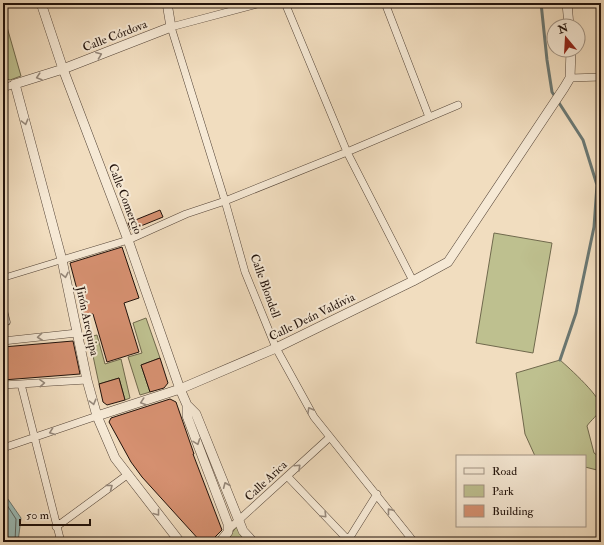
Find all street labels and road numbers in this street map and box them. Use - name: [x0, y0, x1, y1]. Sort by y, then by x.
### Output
- street label: Calle Córdova: [81, 16, 150, 55]
- street label: Calle Comercio: [105, 162, 145, 237]
- street label: Calle Blondell: [246, 252, 284, 320]
- street label: Jirón Arequipa: [72, 284, 102, 358]
- street label: Calle Deán Valdivia: [267, 289, 358, 344]
- street label: Calle Arica: [242, 457, 291, 504]

